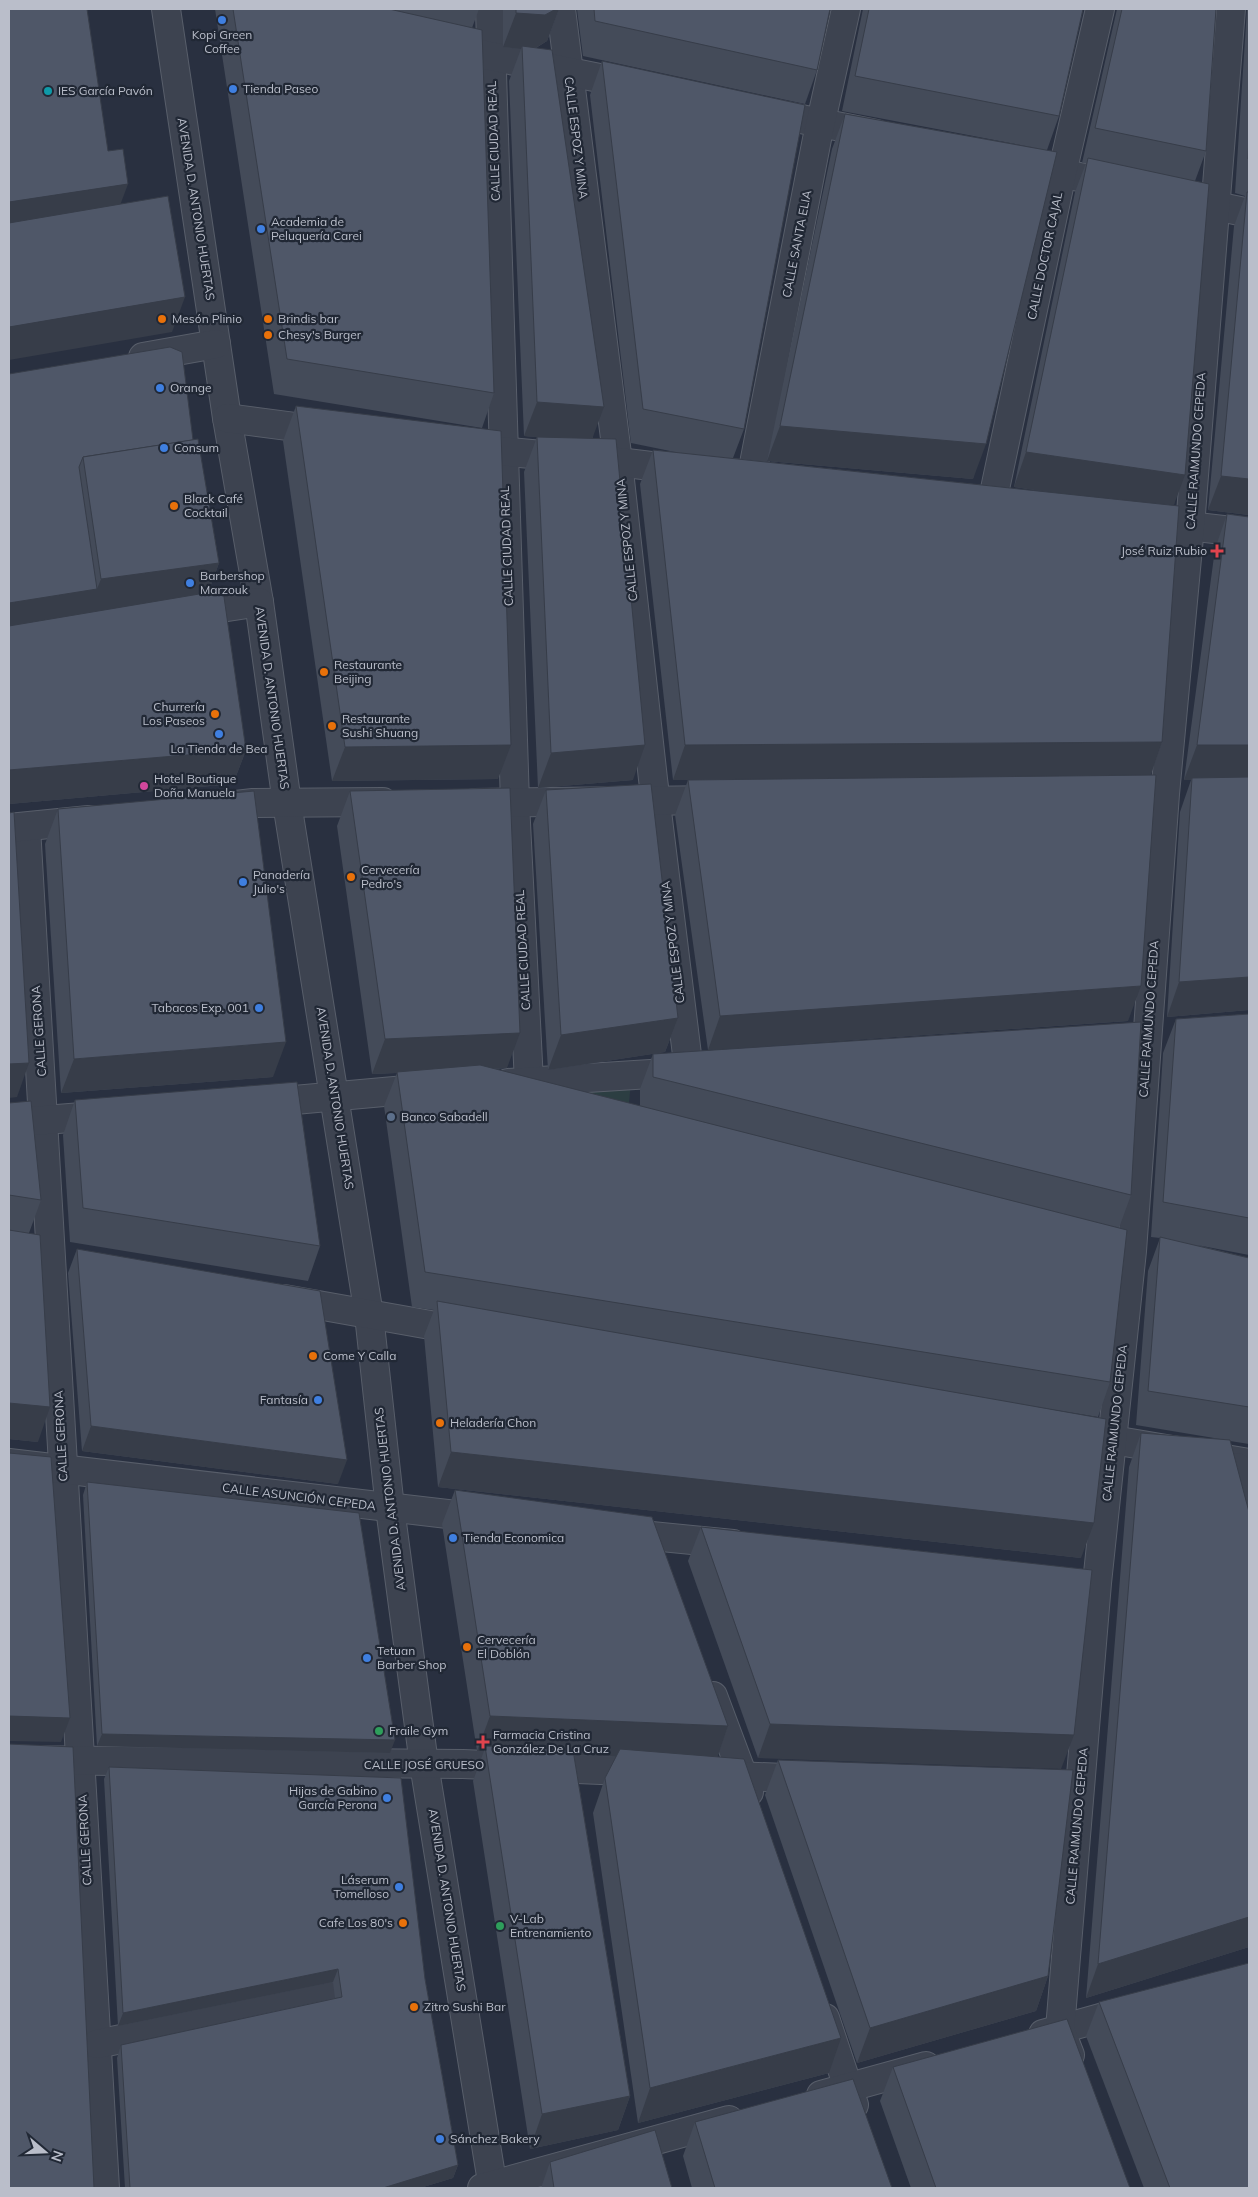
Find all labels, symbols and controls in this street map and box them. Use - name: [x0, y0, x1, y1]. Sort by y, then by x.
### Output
- marker: Kopi Green Coffee: [216, 14, 228, 26]
- place label: Kopi Green Coffee: [192, 27, 252, 56]
- street label: CALLE ESPOZ Y MINA: [562, 76, 591, 200]
- street label: CALLE CIUDAD REAL: [484, 80, 503, 201]
- place label: Tienda Paseo: [243, 81, 318, 96]
- place label: IES García Pavón: [58, 83, 153, 98]
- marker: Tienda Paseo: [227, 83, 239, 95]
- marker: IES García Pavón: [42, 85, 54, 97]
- street label: AVENIDA D. ANTONIO HUERTAS: [175, 117, 218, 301]
- street label: CALLE SANTA ELIA: [779, 189, 814, 299]
- street label: CALLE DOCTOR CAJAL: [1024, 190, 1065, 321]
- place label: Academia de Peluquería Carei: [271, 214, 362, 243]
- marker: Academia de Peluquería Carei: [255, 223, 267, 235]
- place label: Mesón Plinio: [172, 311, 242, 326]
- place label: Brindis bar: [278, 311, 339, 326]
- marker: Mesón Plinio: [156, 313, 168, 325]
- marker: Brindis bar: [262, 313, 274, 325]
- place label: Chesy's Burger: [278, 327, 362, 342]
- marker: Chesy's Burger: [262, 329, 274, 341]
- street label: CALLE RAIMUNDO CEPEDA: [1183, 372, 1208, 530]
- place label: Orange: [170, 380, 212, 395]
- marker: Orange: [154, 382, 166, 394]
- place label: Consum: [174, 440, 219, 455]
- marker: Consum: [158, 442, 170, 454]
- street label: CALLE ESPOZ Y MINA: [613, 478, 640, 602]
- street label: CALLE CIUDAD REAL: [497, 485, 516, 606]
- place label: Black Café Cocktail: [184, 491, 243, 520]
- marker: Black Café Cocktail: [168, 500, 180, 512]
- place label: José Ruiz Rubio: [1121, 543, 1207, 558]
- marker: José Ruiz Rubio: [1211, 545, 1223, 557]
- place label: Barbershop Marzouk: [200, 568, 265, 597]
- marker: Barbershop Marzouk: [184, 577, 196, 589]
- street label: AVENIDA D. ANTONIO HUERTAS: [252, 605, 293, 790]
- place label: Restaurante Beijing: [334, 657, 402, 686]
- marker: Restaurante Beijing: [318, 666, 330, 678]
- place label: Churrería Los Paseos: [143, 699, 205, 728]
- marker: Churrería Los Paseos: [209, 708, 221, 720]
- place label: Restaurante Sushi Shuang: [342, 711, 418, 740]
- marker: Restaurante Sushi Shuang: [326, 720, 338, 732]
- marker: La Tienda de Bea: [213, 728, 225, 740]
- place label: La Tienda de Bea: [171, 741, 267, 756]
- place label: Hotel Boutique Doña Manuela: [154, 771, 236, 800]
- marker: Hotel Boutique Doña Manuela: [138, 780, 150, 792]
- place label: Cervecería Pedro's: [361, 862, 420, 891]
- place label: Panadería Julio's: [253, 867, 310, 896]
- marker: Cervecería Pedro's: [345, 871, 357, 883]
- marker: Panadería Julio's: [237, 876, 249, 888]
- street label: CALLE ESPOZ Y MINA: [658, 880, 687, 1004]
- street label: CALLE CIUDAD REAL: [512, 889, 533, 1011]
- street label: CALLE RAIMUNDO CEPEDA: [1136, 940, 1161, 1098]
- street label: CALLE GERONA: [28, 985, 49, 1077]
- place label: Tabacos Exp. 001: [151, 1000, 249, 1015]
- marker: Tabacos Exp. 001: [253, 1002, 265, 1014]
- street label: AVENIDA D. ANTONIO HUERTAS: [314, 1006, 357, 1190]
- place label: Banco Sabadell: [401, 1109, 488, 1124]
- marker: Banco Sabadell: [385, 1111, 397, 1123]
- street label: CALLE RAIMUNDO CEPEDA: [1099, 1344, 1130, 1502]
- place label: Come Y Calla: [323, 1348, 396, 1363]
- marker: Come Y Calla: [307, 1350, 319, 1362]
- street label: CALLE GERONA: [51, 1390, 70, 1482]
- place label: Fantasía: [260, 1392, 308, 1407]
- marker: Fantasía: [312, 1394, 324, 1406]
- street label: AVENIDA D. ANTONIO HUERTAS: [371, 1406, 408, 1592]
- place label: Heladería Chon: [450, 1415, 536, 1430]
- marker: Heladería Chon: [434, 1417, 446, 1429]
- street label: CALLE ASUNCIÓN CEPEDA: [221, 1480, 377, 1513]
- place label: Tienda Economica: [463, 1530, 564, 1545]
- marker: Tienda Economica: [447, 1532, 459, 1544]
- place label: Cervecería El Doblón: [477, 1632, 536, 1661]
- marker: Cervecería El Doblón: [461, 1641, 473, 1653]
- place label: Tetuan Barber Shop: [377, 1643, 447, 1672]
- marker: Tetuan Barber Shop: [361, 1652, 373, 1664]
- place label: Fraile Gym: [389, 1723, 448, 1738]
- marker: Fraile Gym: [373, 1725, 385, 1737]
- place label: Farmacia Cristina González De La Cruz: [493, 1727, 609, 1756]
- marker: Farmacia Cristina González De La Cruz: [477, 1736, 489, 1748]
- street label: CALLE RAIMUNDO CEPEDA: [1062, 1747, 1091, 1905]
- street label: CALLE JOSÉ GRUESO: [364, 1757, 484, 1772]
- place label: Hijas de Gabino García Perona: [289, 1783, 377, 1812]
- marker: Hijas de Gabino García Perona: [381, 1792, 393, 1804]
- street label: CALLE GERONA: [75, 1794, 94, 1886]
- street label: AVENIDA D. ANTONIO HUERTAS: [426, 1808, 469, 1992]
- place label: Láserum Tomelloso: [333, 1872, 389, 1901]
- marker: Láserum Tomelloso: [393, 1881, 405, 1893]
- place label: V-Lab Entrenamiento: [510, 1911, 591, 1940]
- place label: Cafe Los 80's: [319, 1915, 393, 1930]
- marker: Cafe Los 80's: [397, 1917, 409, 1929]
- marker: V-Lab Entrenamiento: [494, 1920, 506, 1932]
- place label: Zitro Sushi Bar: [424, 1999, 506, 2014]
- marker: Zitro Sushi Bar: [408, 2001, 420, 2013]
- north arrow: [20, 2127, 70, 2177]
- place label: Sánchez Bakery: [450, 2131, 540, 2146]
- marker: Sánchez Bakery: [434, 2133, 446, 2145]
- text: N: [47, 2148, 68, 2164]

